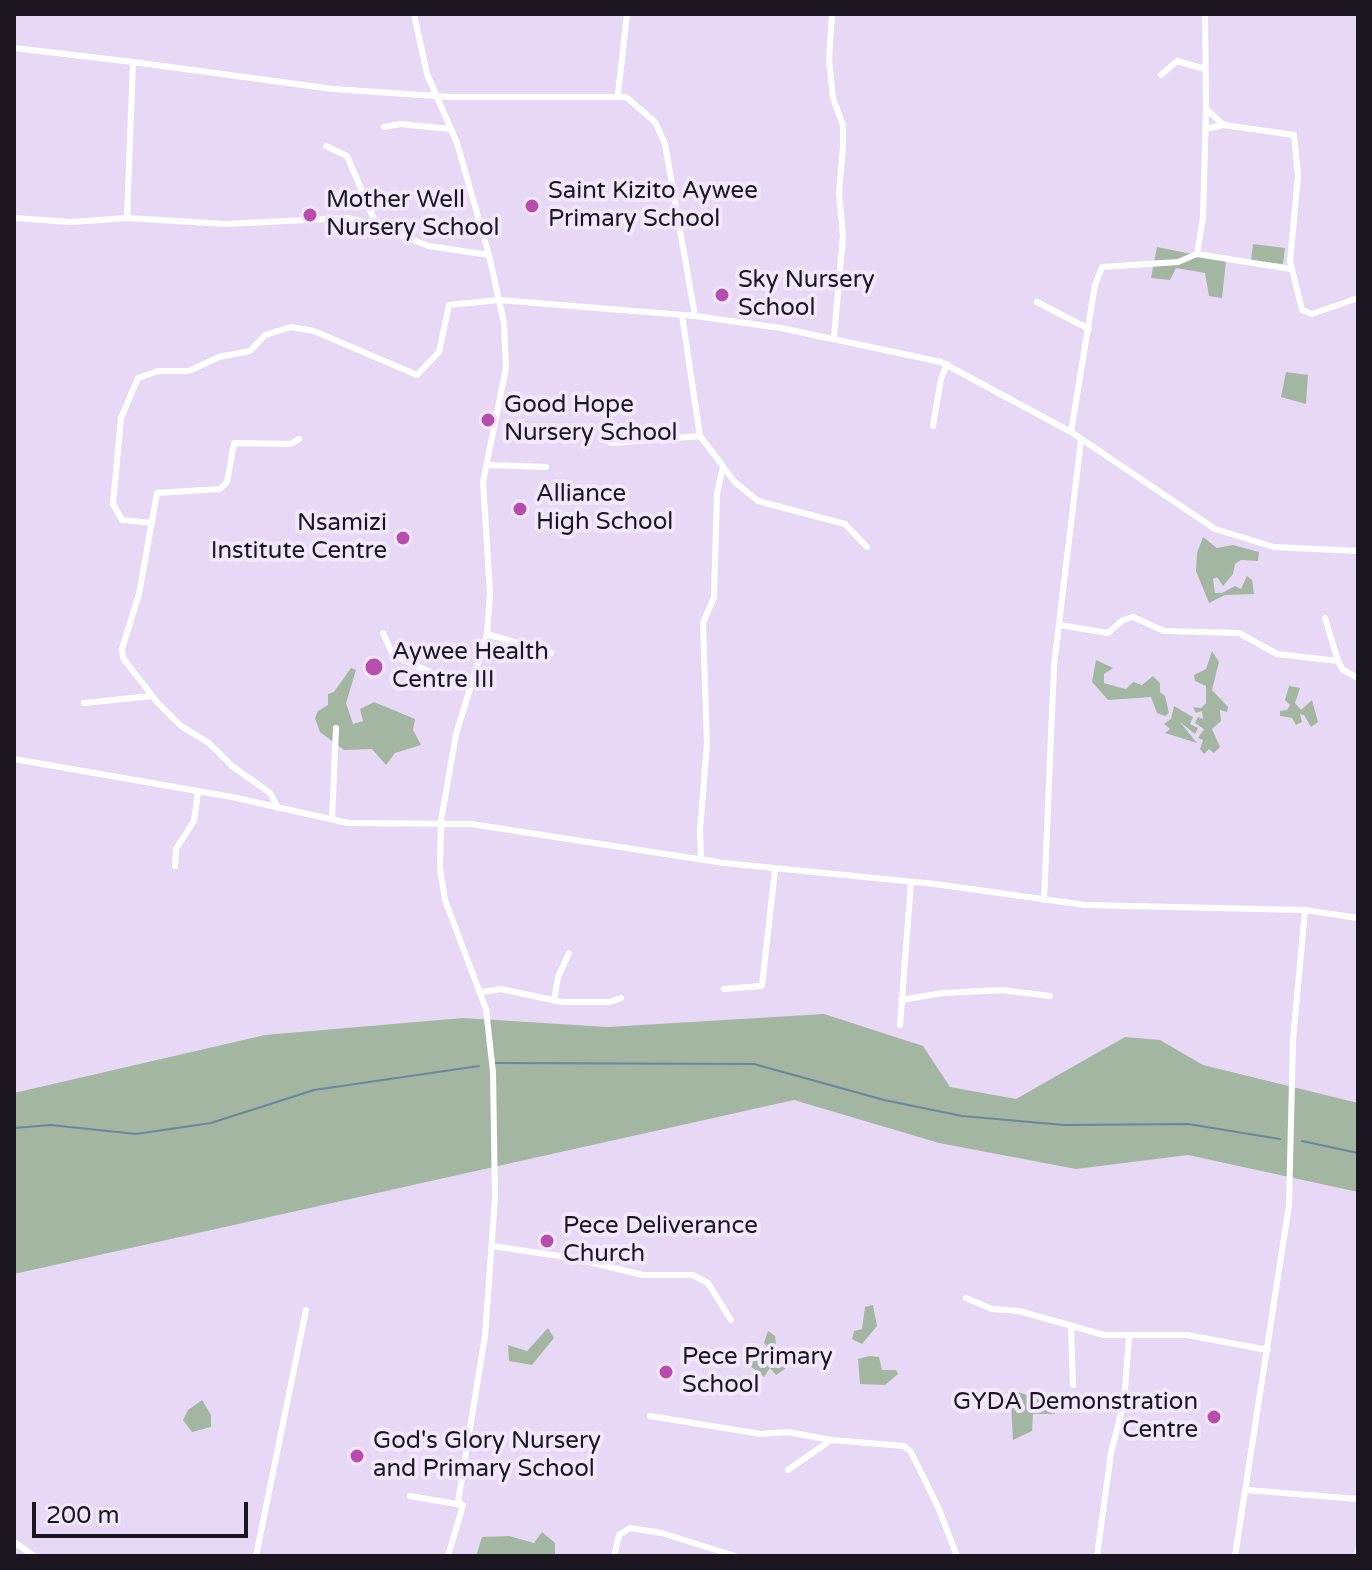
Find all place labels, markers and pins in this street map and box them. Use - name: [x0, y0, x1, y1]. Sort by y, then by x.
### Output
- place label: Saint Kizito Aywee Primary School: [548, 178, 758, 234]
- place label: Mother Well Nursery School: [326, 187, 500, 243]
- marker: Saint Kizito Aywee Primary School: [523, 197, 541, 215]
- marker: Mother Well Nursery School: [301, 206, 319, 224]
- place label: Sky Nursery School: [738, 267, 875, 323]
- marker: Sky Nursery School: [713, 286, 731, 304]
- place label: Good Hope Nursery School: [504, 392, 678, 448]
- marker: Good Hope Nursery School: [479, 411, 497, 429]
- place label: Alliance High School: [536, 481, 673, 537]
- marker: Alliance High School: [511, 500, 529, 518]
- place label: Nsamizi Institute Centre: [211, 510, 387, 566]
- marker: Nsamizi Institute Centre: [394, 529, 412, 547]
- place label: Aywee Health Centre III: [392, 639, 549, 695]
- marker: Aywee Health Centre III: [363, 656, 385, 678]
- place label: Pece Deliverance Church: [563, 1213, 758, 1269]
- marker: Pece Deliverance Church: [538, 1232, 556, 1250]
- place label: Pece Primary School: [682, 1344, 833, 1400]
- marker: Pece Primary School: [657, 1363, 675, 1381]
- place label: GYDA Demonstration Centre: [953, 1389, 1198, 1445]
- marker: GYDA Demonstration Centre: [1205, 1408, 1223, 1426]
- place label: God's Glory Nursery and Primary School: [373, 1428, 601, 1484]
- marker: God's Glory Nursery and Primary School: [348, 1447, 366, 1465]

